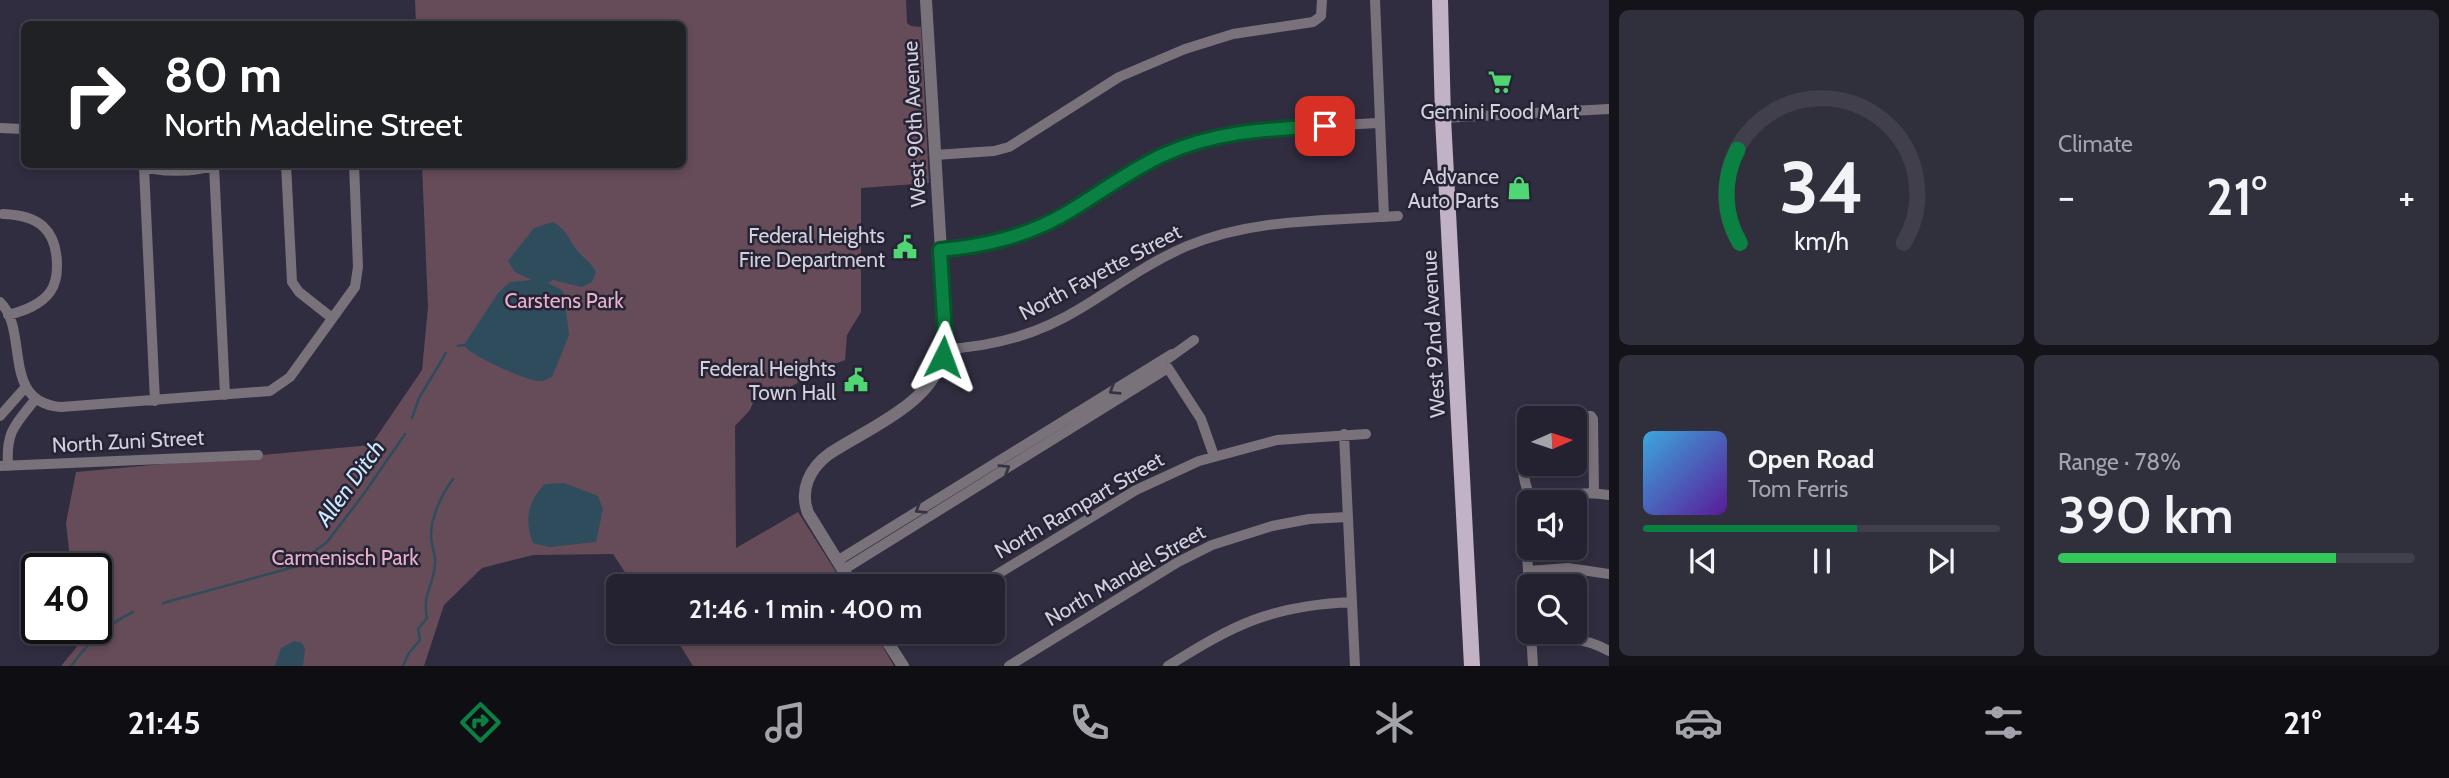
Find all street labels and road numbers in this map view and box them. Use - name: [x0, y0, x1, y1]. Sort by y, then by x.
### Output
- street label: West 90th Avenue: [897, 40, 931, 208]
- street label: North Fayette Street: [1015, 219, 1185, 325]
- street label: West 92nd Avenue: [1416, 249, 1450, 419]
- street label: North Zuni Street: [51, 425, 205, 457]
- street label: North Rampart Street: [990, 446, 1168, 564]
- street label: North Mandel Street: [1041, 519, 1209, 631]

